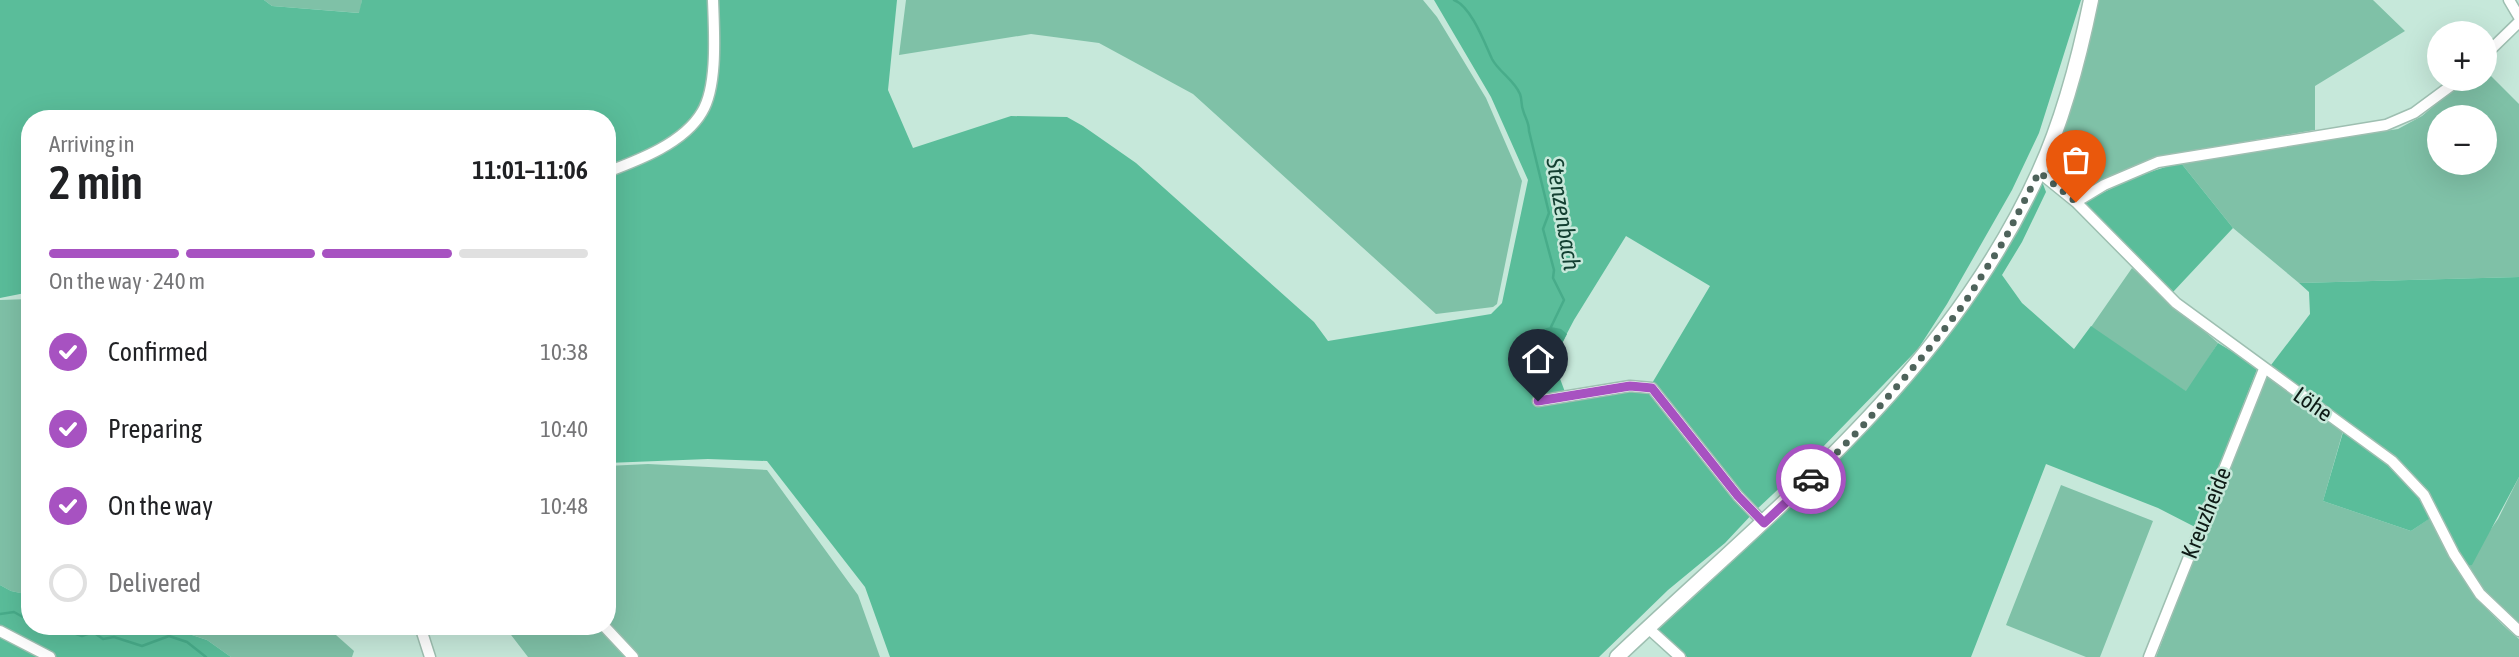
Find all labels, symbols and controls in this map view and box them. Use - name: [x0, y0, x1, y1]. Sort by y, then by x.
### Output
- map controls: [2427, 21, 2497, 175]
- button: +: [2427, 21, 2497, 91]
- button: −: [2427, 105, 2497, 175]
- pin: [2046, 130, 2106, 202]
- text: Arriving in: [49, 131, 135, 157]
- icon: bag: [2057, 141, 2095, 179]
- text: 11:01–11:06: [472, 155, 588, 185]
- water label: Stenzenbach: [1541, 155, 1586, 272]
- text: 2 min: [49, 156, 143, 209]
- text: On the way · 240 m: [49, 268, 205, 294]
- pin: [1508, 329, 1568, 401]
- icon: check: [49, 333, 87, 371]
- text: Confirmed: [108, 337, 208, 367]
- text: 10:38: [540, 339, 588, 365]
- icon: home: [1519, 340, 1557, 378]
- street label: Löhe: [2289, 382, 2337, 426]
- icon: check: [49, 410, 87, 448]
- text: Preparing: [108, 414, 202, 444]
- text: 10:40: [540, 416, 588, 442]
- courier: [1776, 444, 1846, 514]
- icon: car: [1792, 460, 1830, 498]
- street label: Kreuzheide: [2176, 464, 2236, 562]
- icon: check: [49, 487, 87, 525]
- text: On the way: [108, 491, 213, 521]
- text: 10:48: [540, 493, 588, 519]
- text: Delivered: [108, 568, 201, 598]

